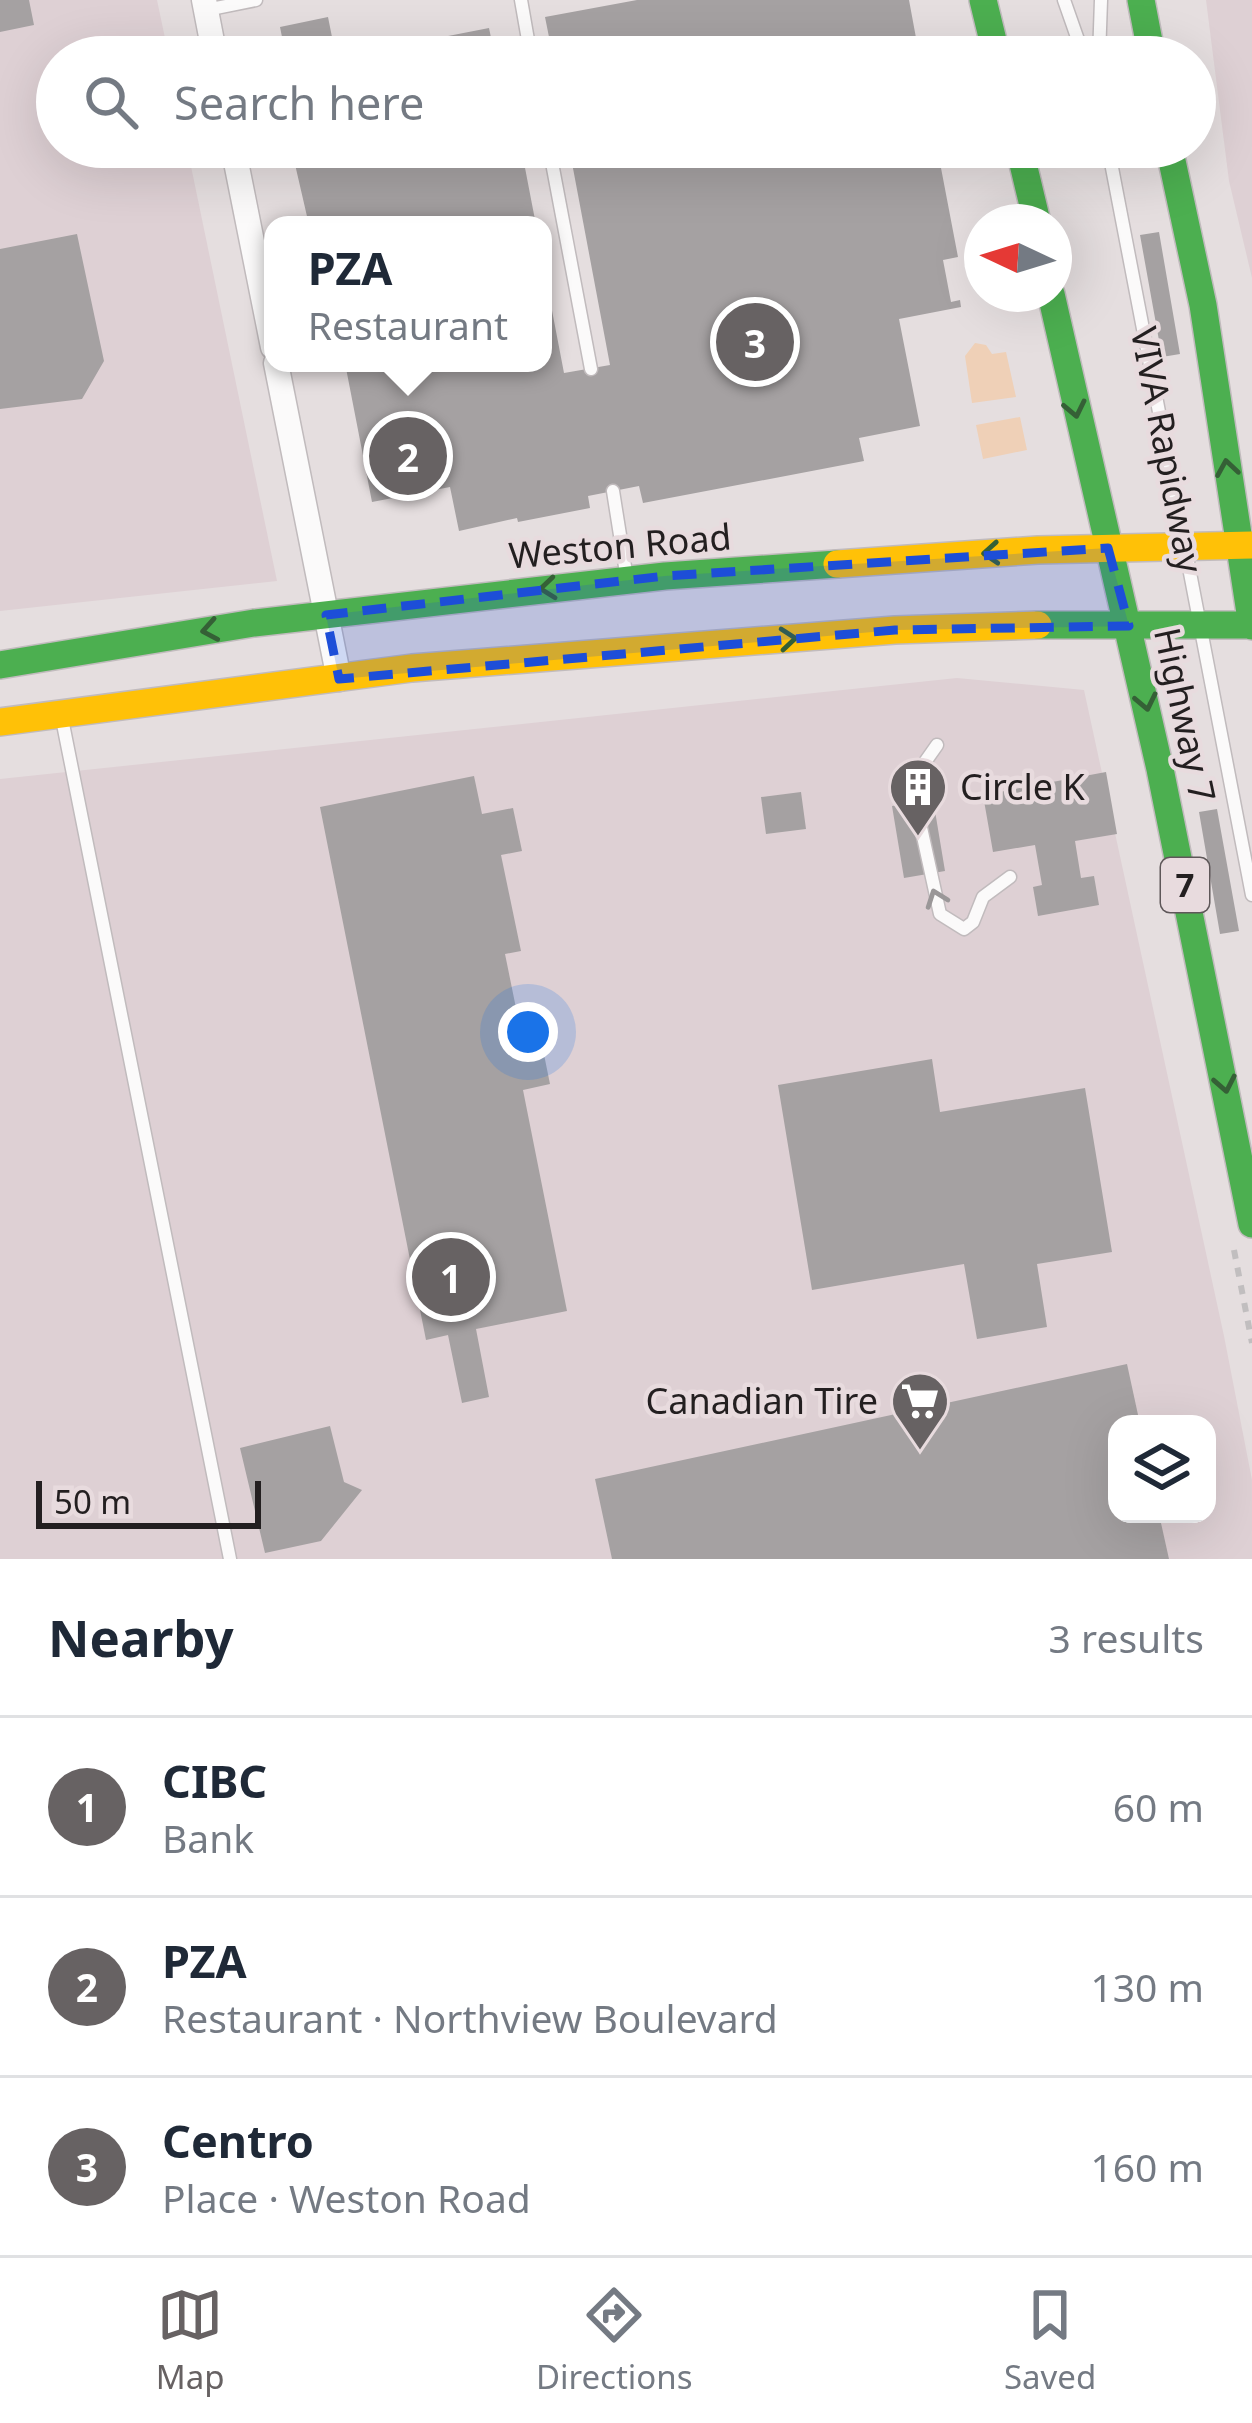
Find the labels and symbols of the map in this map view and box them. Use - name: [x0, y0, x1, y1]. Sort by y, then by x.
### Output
- north arrow: [964, 204, 1072, 312]
- pin: 3: [716, 297, 794, 387]
- street label: VIVA Rapidway: [1120, 323, 1215, 578]
- one-way arrow: [1061, 398, 1087, 418]
- pin: 2: [369, 411, 447, 501]
- one-way arrow: [1216, 459, 1241, 479]
- street label: Weston Road: [507, 511, 733, 580]
- one-way arrow: [981, 540, 1000, 566]
- one-way arrow: [538, 575, 558, 601]
- one-way arrow: [200, 617, 220, 642]
- street label: Highway 7: [1143, 623, 1228, 807]
- one-way arrow: [779, 627, 798, 652]
- one-way arrow: [1132, 692, 1157, 712]
- building icon: Circle K: [887, 756, 949, 838]
- place label: Circle K: [960, 762, 1085, 811]
- road number: 7: [1161, 858, 1209, 912]
- one-way arrow: [926, 889, 950, 910]
- your location: [498, 1002, 558, 1062]
- one-way arrow: [1211, 1074, 1237, 1094]
- pin: 1: [412, 1232, 490, 1322]
- supermarket icon: Canadian Tire: [889, 1370, 951, 1452]
- place label: Canadian Tire: [646, 1376, 878, 1425]
- scale bar: [36, 1475, 261, 1528]

